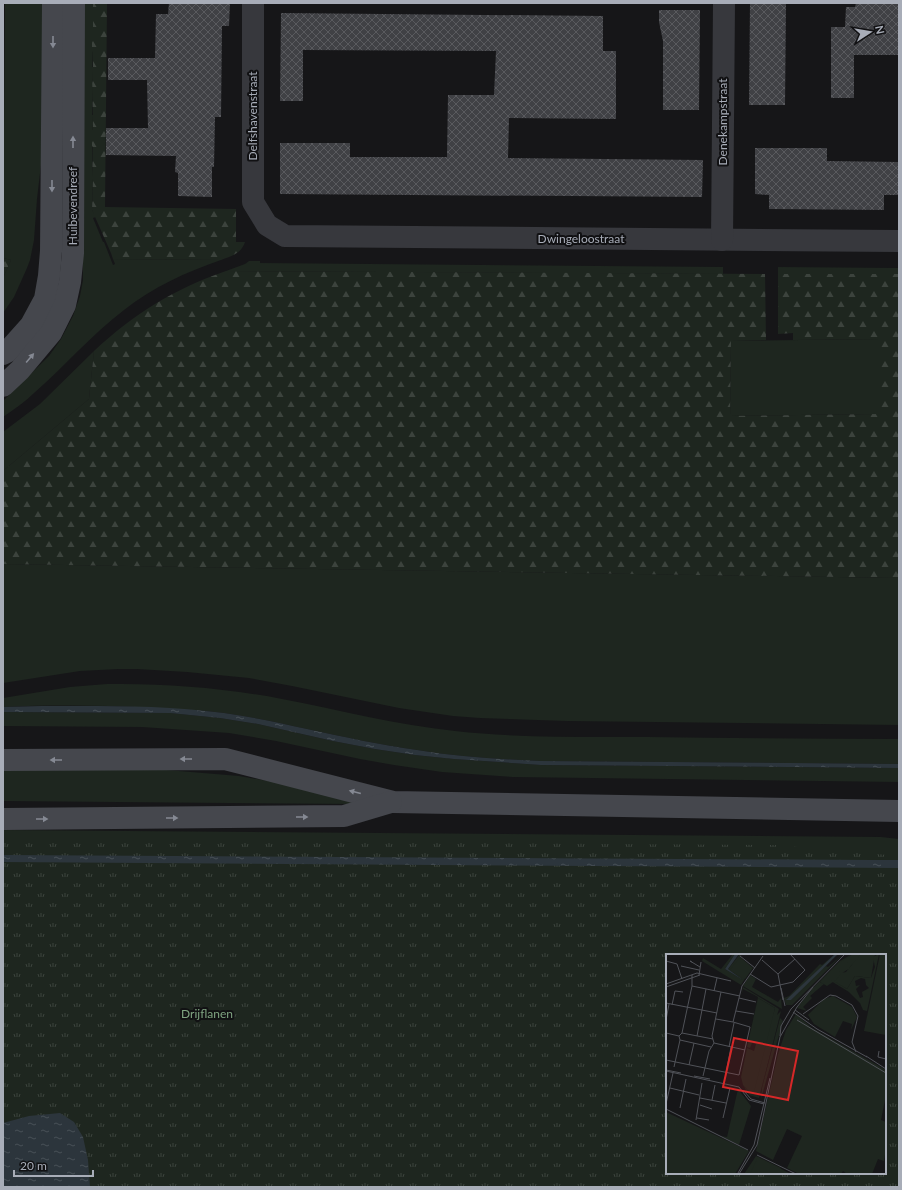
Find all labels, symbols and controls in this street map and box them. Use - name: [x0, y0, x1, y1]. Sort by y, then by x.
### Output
- north arrow: [850, 12, 890, 52]
- text: N: [873, 24, 888, 35]
- one-way arrow: [50, 36, 56, 49]
- street label: Delfshavenstraat: [245, 71, 260, 161]
- street label: Denekampstraat: [715, 78, 730, 166]
- one-way arrow: [70, 135, 76, 148]
- street label: Huibevendreef: [65, 166, 80, 245]
- one-way arrow: [48, 180, 55, 192]
- street label: Dwingeloostraat: [538, 231, 625, 246]
- one-way arrow: [26, 353, 35, 363]
- one-way arrow: [179, 756, 192, 762]
- one-way arrow: [49, 757, 62, 763]
- one-way arrow: [349, 789, 361, 795]
- one-way arrow: [296, 814, 309, 820]
- one-way arrow: [166, 815, 179, 821]
- one-way arrow: [36, 816, 49, 822]
- inset map: [666, 954, 886, 1174]
- park label: Drijflanen: [181, 1006, 233, 1021]
- scale bar: [14, 1152, 93, 1178]
- text: 20 m: [20, 1158, 47, 1173]

